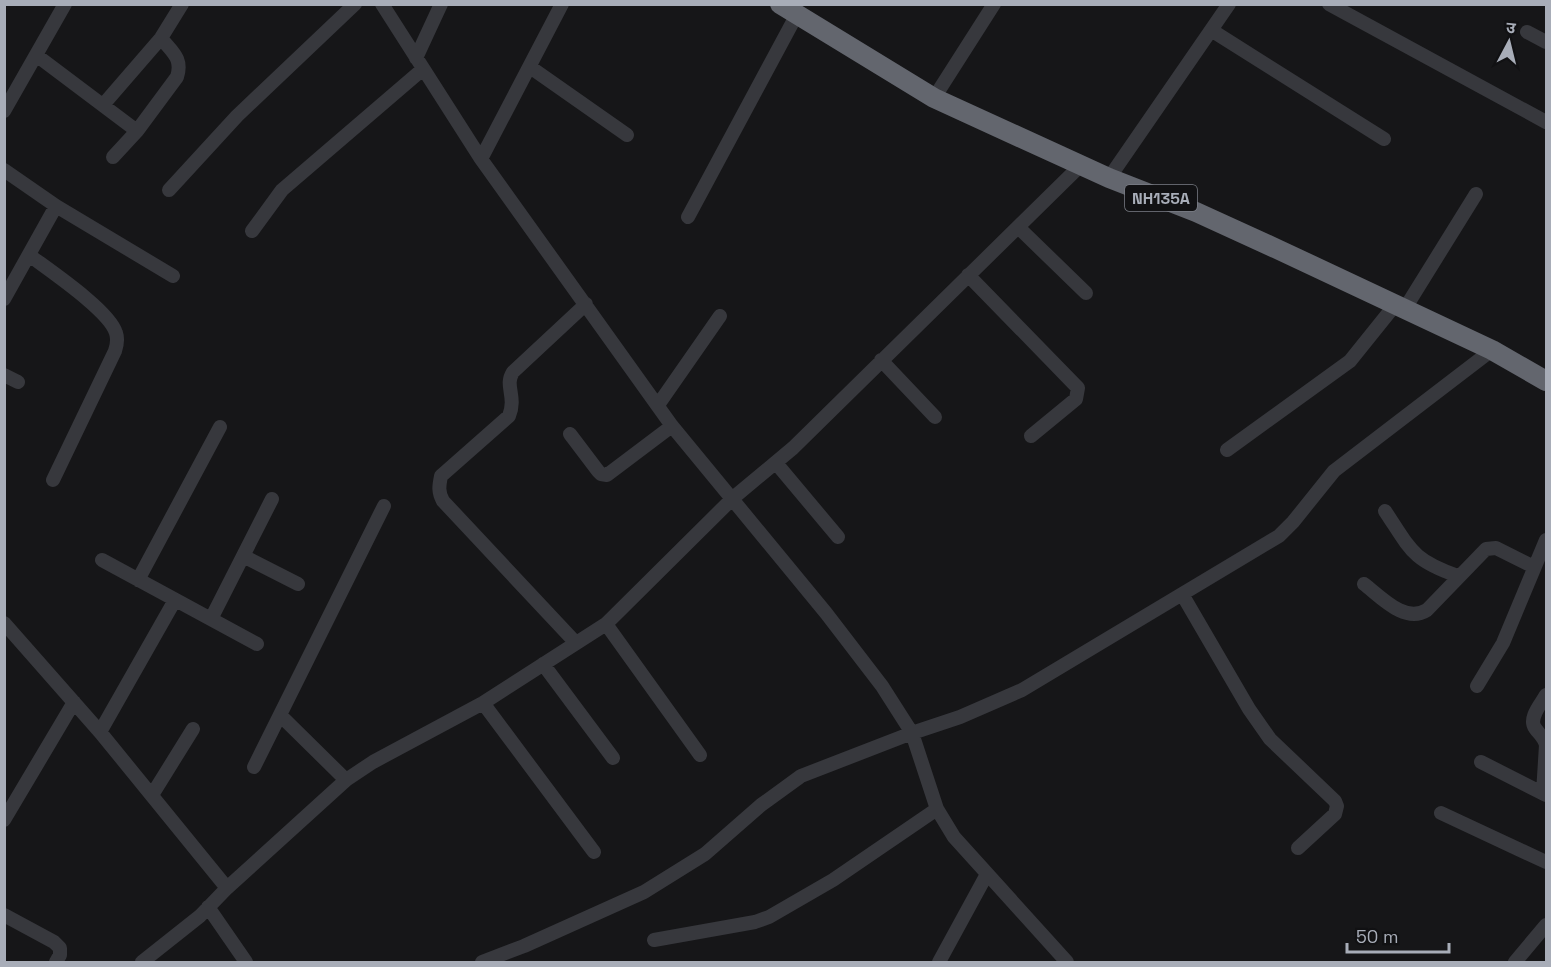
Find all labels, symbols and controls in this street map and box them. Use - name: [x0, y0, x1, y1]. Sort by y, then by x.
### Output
- north arrow: [1479, 12, 1539, 72]
- text: उ: [1505, 17, 1517, 39]
- road number: NH135A: [1125, 185, 1197, 211]
- scale bar: [1347, 916, 1449, 954]
- text: 50 m: [1356, 925, 1398, 948]

